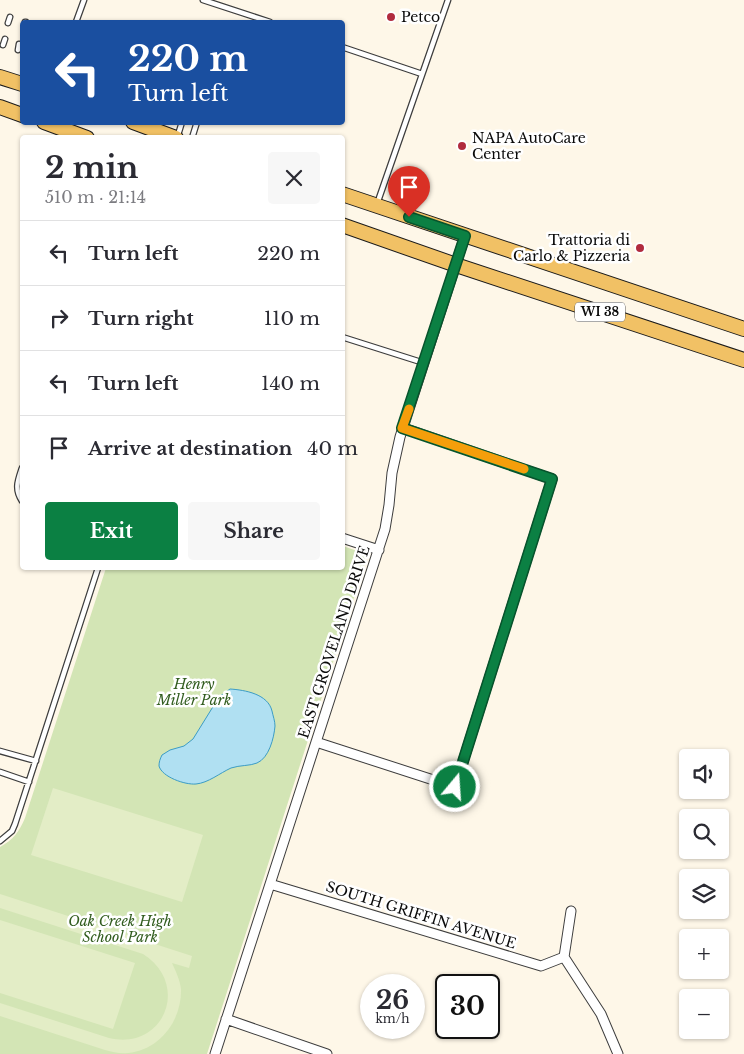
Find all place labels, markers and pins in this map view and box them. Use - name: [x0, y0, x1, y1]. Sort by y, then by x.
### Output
- place label: Petco: [401, 8, 440, 26]
- marker: Petco: [385, 11, 397, 23]
- place label: NAPA AutoCare Center: [472, 129, 586, 163]
- marker: NAPA AutoCare Center: [456, 140, 468, 152]
- pin: [388, 166, 430, 217]
- place label: Trattoria di Carlo & Pizzeria: [513, 231, 630, 265]
- marker: Trattoria di Carlo & Pizzeria: [634, 242, 646, 254]

